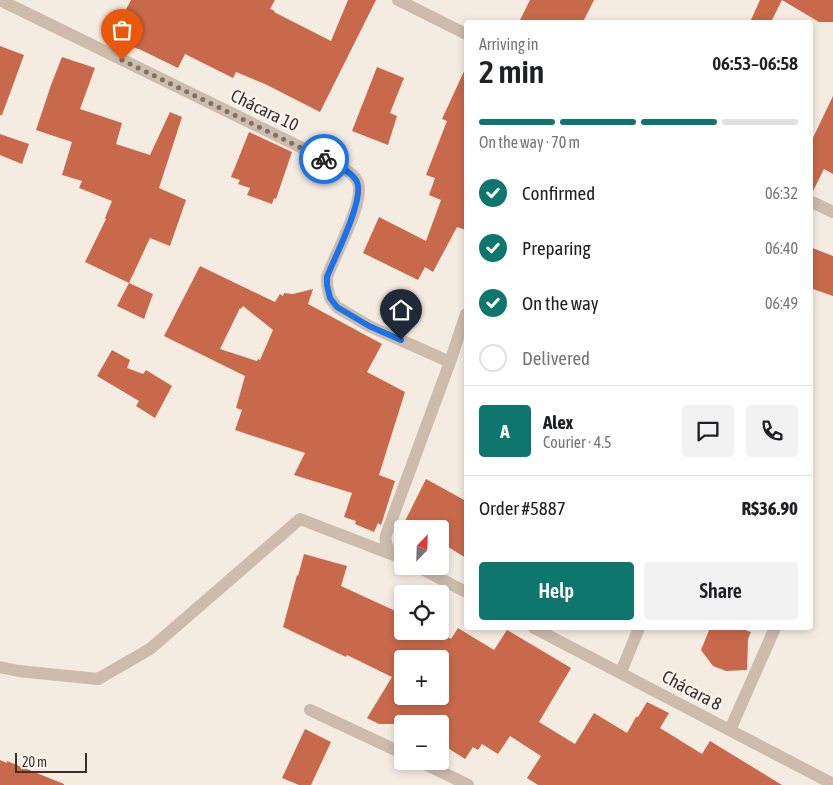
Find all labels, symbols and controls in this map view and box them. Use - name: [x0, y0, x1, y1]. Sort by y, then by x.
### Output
- pin: [101, 9, 143, 60]
- icon: bag: [108, 16, 136, 44]
- text: Arriving in: [479, 35, 539, 53]
- text: 06:53–06:58: [712, 52, 798, 74]
- text: 2 min: [479, 53, 544, 90]
- street label: Chácara 10: [228, 85, 302, 135]
- text: On the way · 70 m: [479, 133, 580, 151]
- courier: [299, 134, 349, 184]
- icon: bike: [310, 145, 338, 173]
- icon: check: [479, 179, 507, 207]
- text: Confirmed: [522, 182, 595, 204]
- text: 06:32: [765, 184, 798, 202]
- icon: check: [479, 234, 507, 262]
- text: Preparing: [522, 237, 591, 259]
- text: 06:40: [765, 239, 798, 257]
- pin: [380, 289, 422, 340]
- icon: check: [479, 289, 507, 317]
- text: On the way: [522, 292, 599, 314]
- text: 06:49: [765, 294, 798, 312]
- icon: home: [387, 296, 415, 324]
- text: Delivered: [522, 347, 590, 369]
- button: chat: [682, 405, 734, 457]
- button: phone: [746, 405, 798, 457]
- text: Alex: [543, 411, 573, 433]
- text: A: [500, 420, 510, 442]
- text: Courier · 4.5: [543, 433, 612, 451]
- text: Order #5887: [479, 497, 566, 519]
- text: R$36.90: [741, 497, 798, 519]
- north arrow: [394, 520, 449, 575]
- map controls: [394, 520, 449, 770]
- button: Help: [479, 562, 634, 620]
- button: Share: [644, 562, 798, 620]
- button: locate: [394, 585, 449, 640]
- button: +: [394, 650, 449, 705]
- street label: Chácara 8: [659, 666, 725, 714]
- button: −: [394, 715, 449, 770]
- scale bar: [15, 750, 88, 773]
- text: 20 m: [22, 754, 47, 770]

